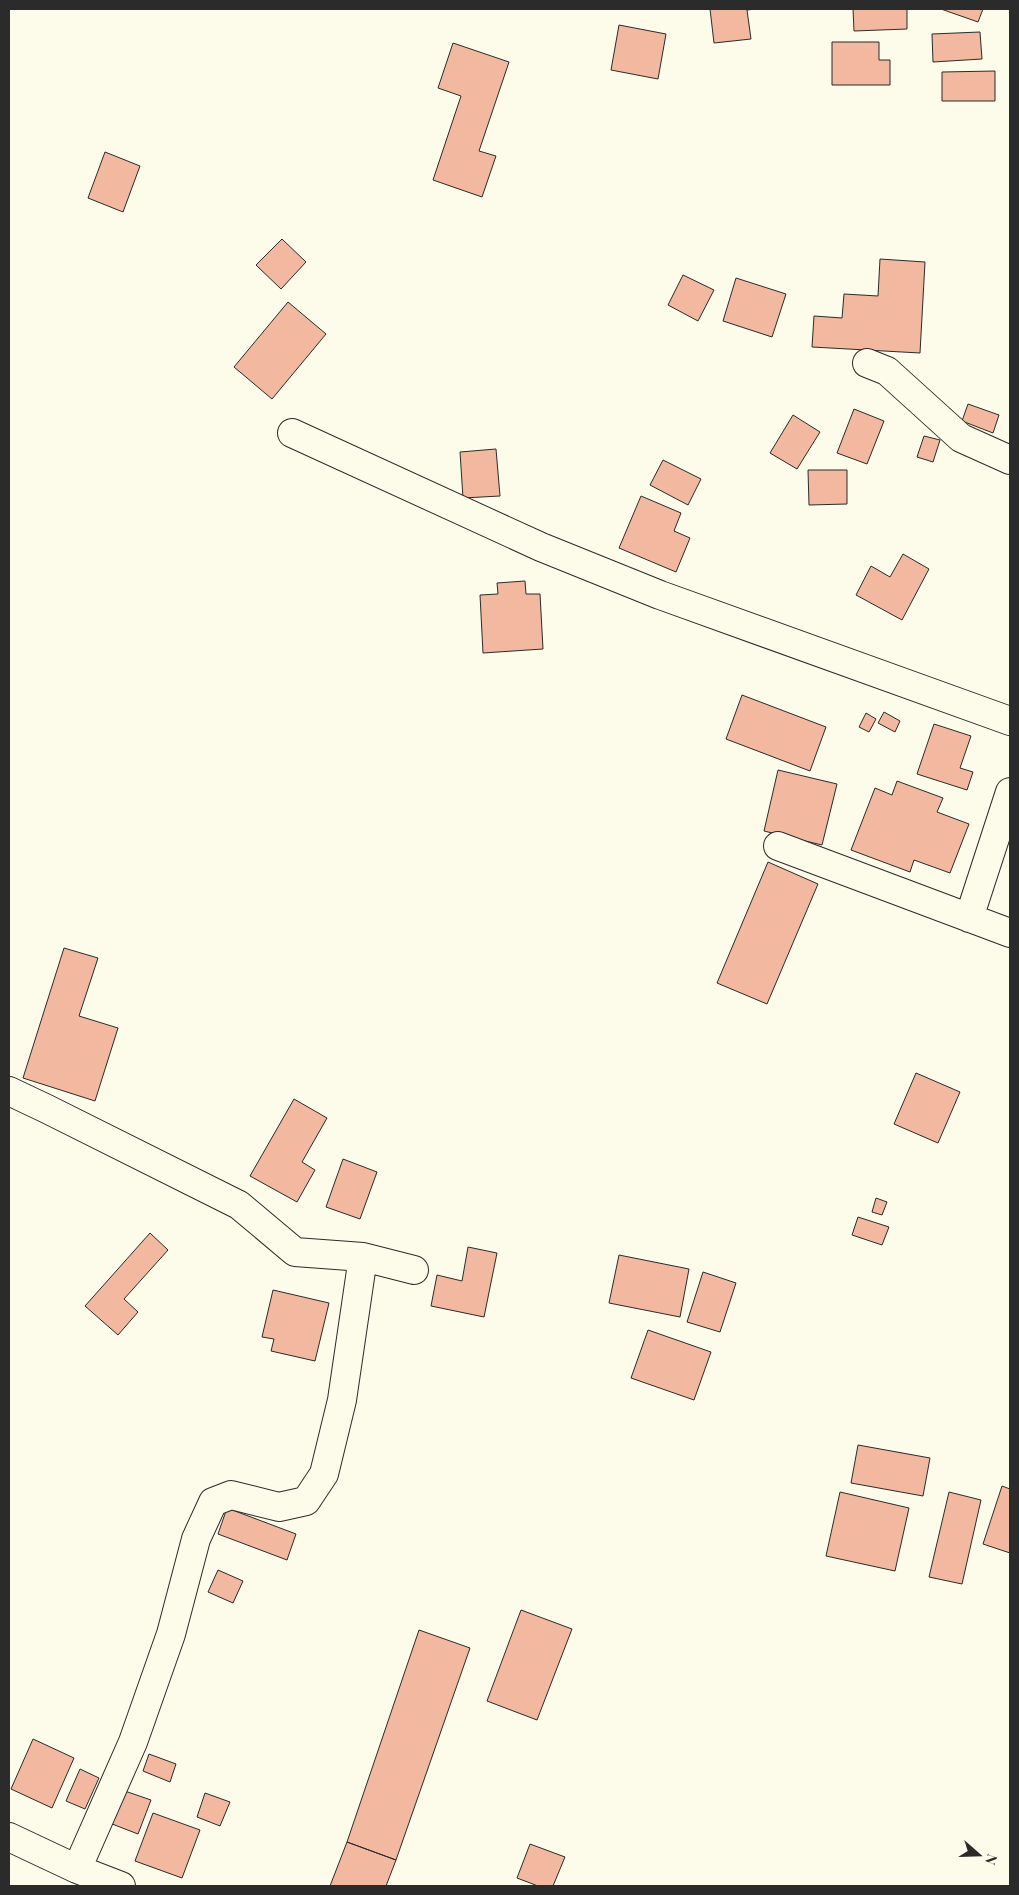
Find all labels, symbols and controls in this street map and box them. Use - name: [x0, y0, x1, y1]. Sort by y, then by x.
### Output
- north arrow: [954, 1830, 1004, 1880]
- text: N: [981, 1852, 1002, 1868]

